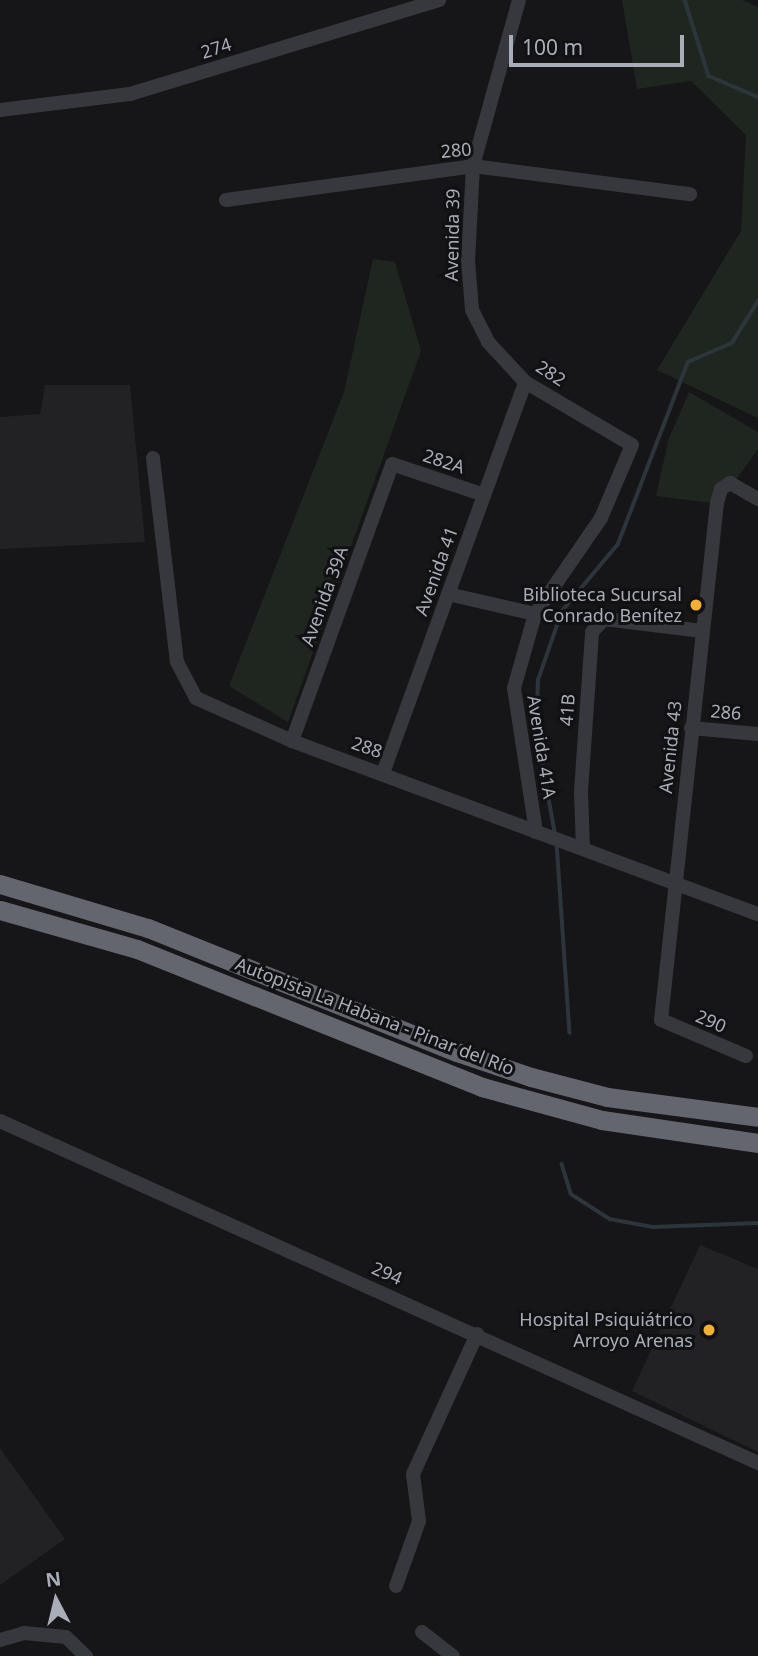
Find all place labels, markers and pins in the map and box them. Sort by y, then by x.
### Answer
place label: Biblioteca Sucursal Conrado Benítez [523,584,682,626]
marker: Biblioteca Sucursal Conrado Benítez [688,597,704,613]
place label: Hospital Psiquiátrico Arroyo Arenas [519,1309,693,1352]
marker: Hospital Psiquiátrico Arroyo Arenas [699,1320,719,1340]

